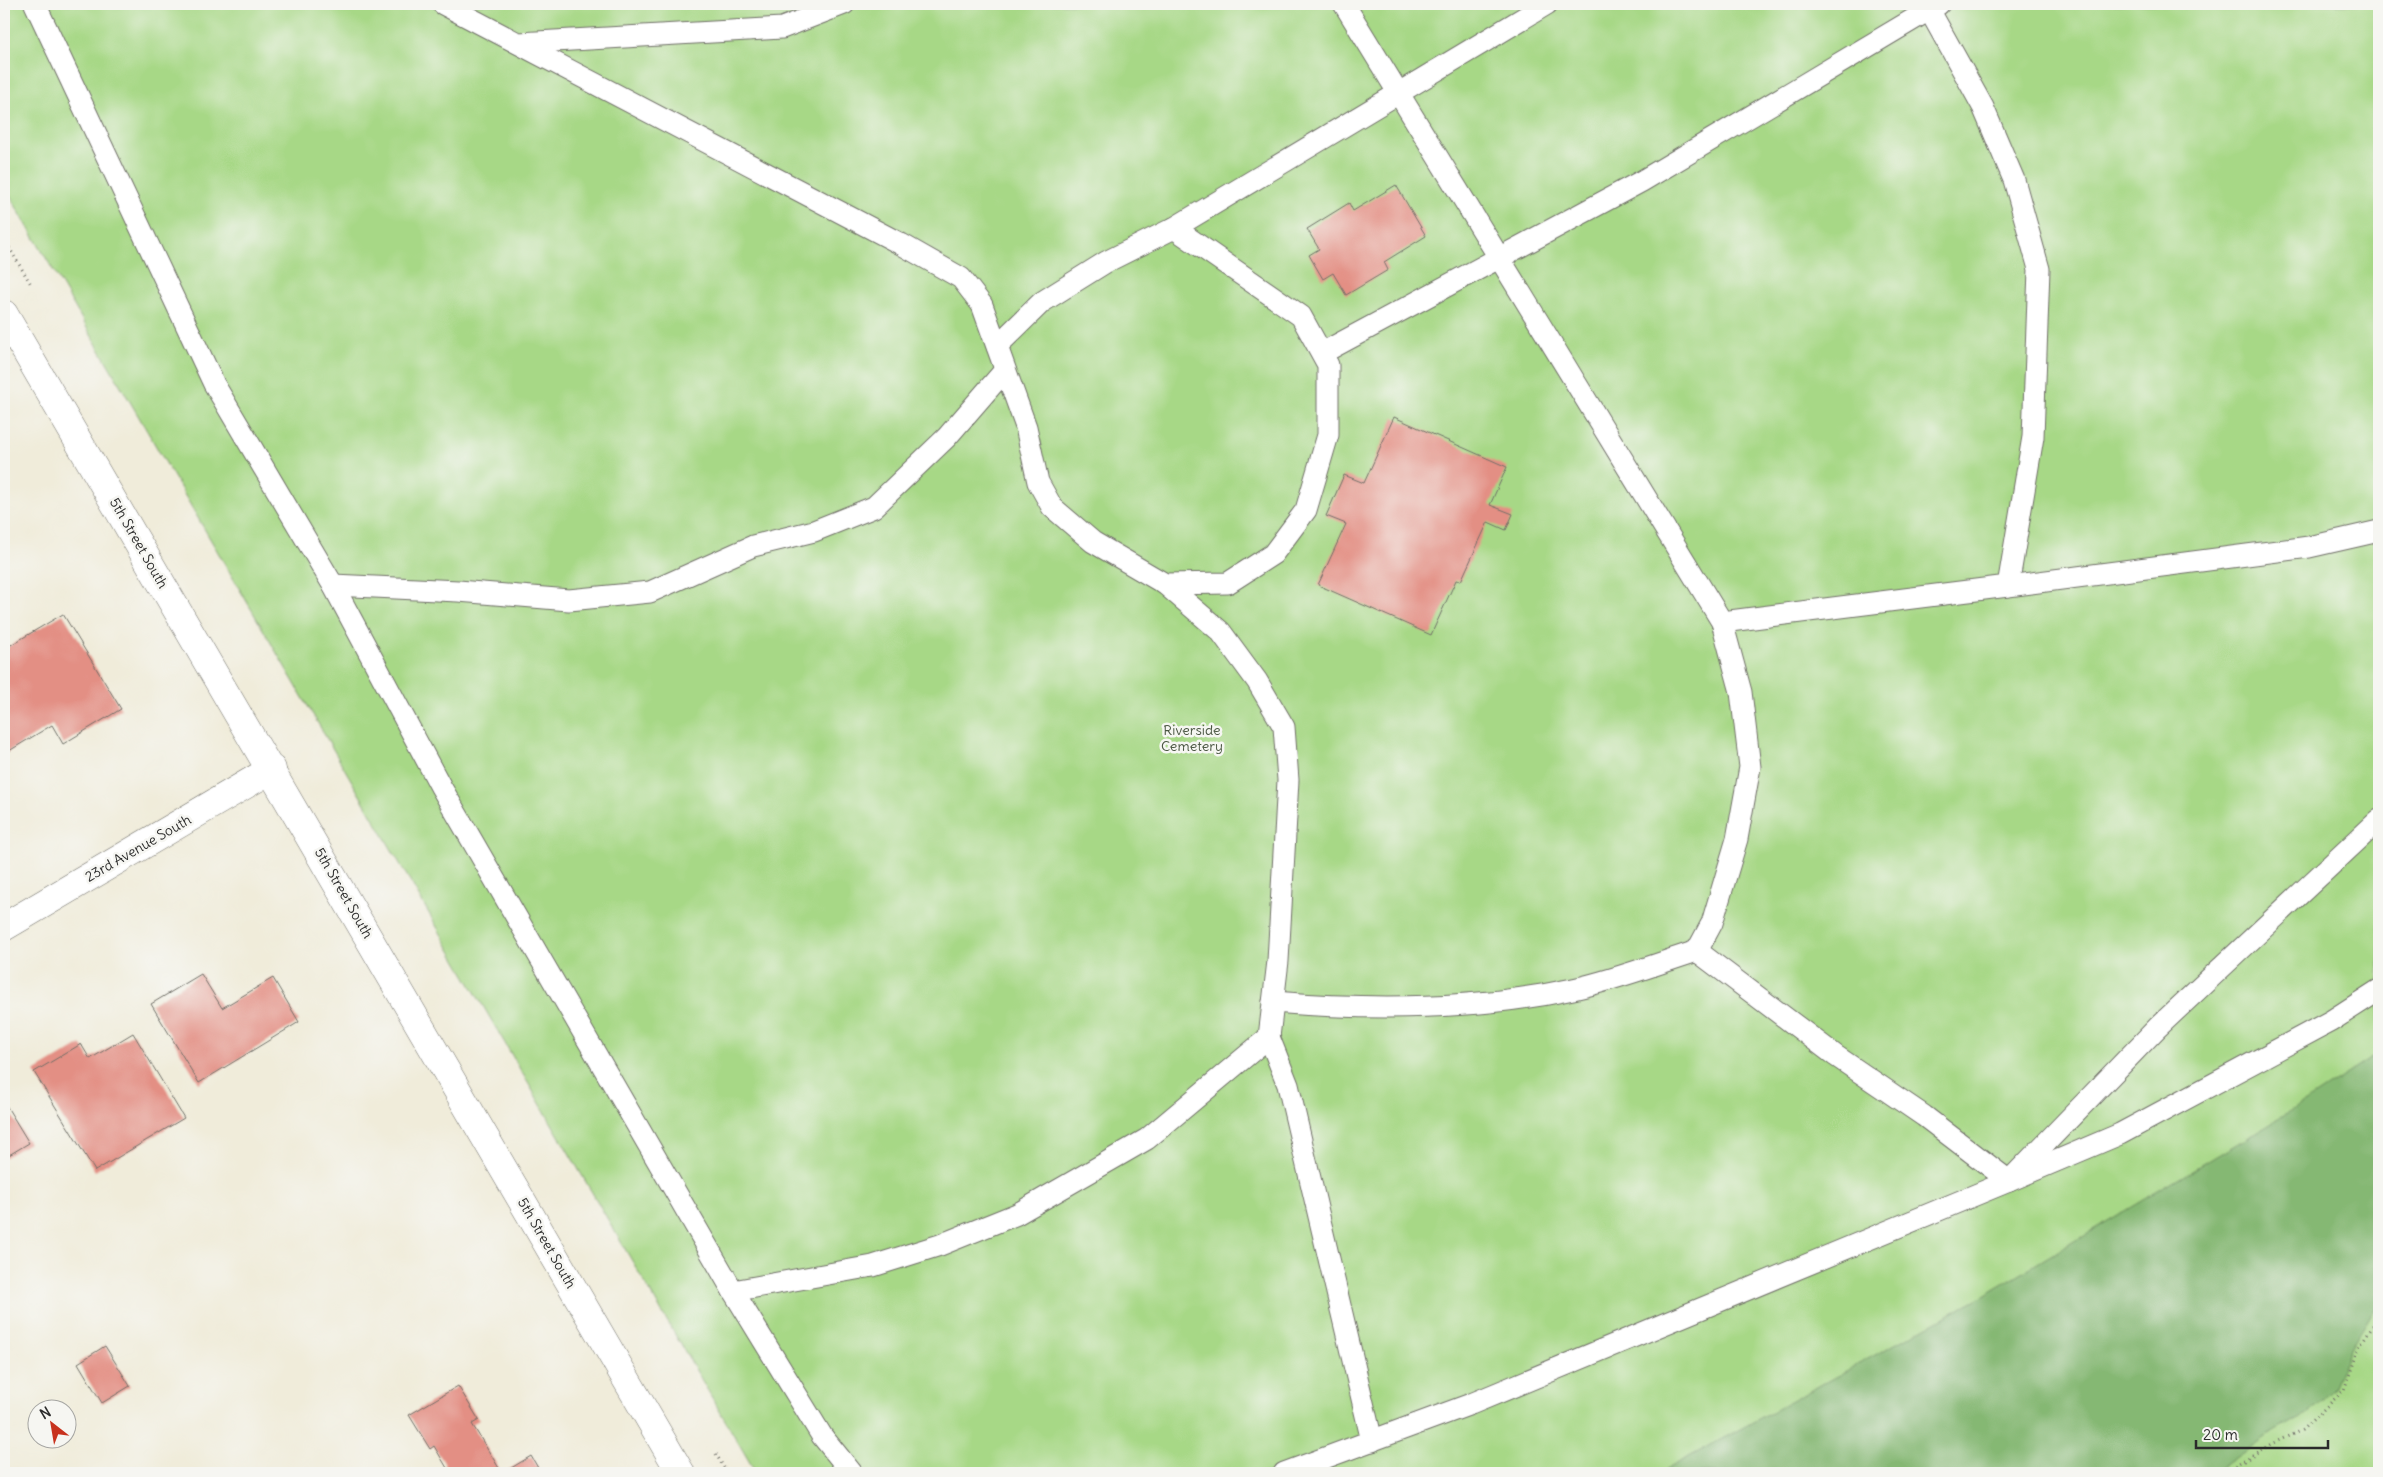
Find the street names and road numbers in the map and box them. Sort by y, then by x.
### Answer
street label: 5th Street South [106,495,172,591]
street label: 23rd Avenue South [82,810,194,886]
street label: 5th Street South [311,845,377,941]
street label: 5th Street South [514,1195,580,1291]

